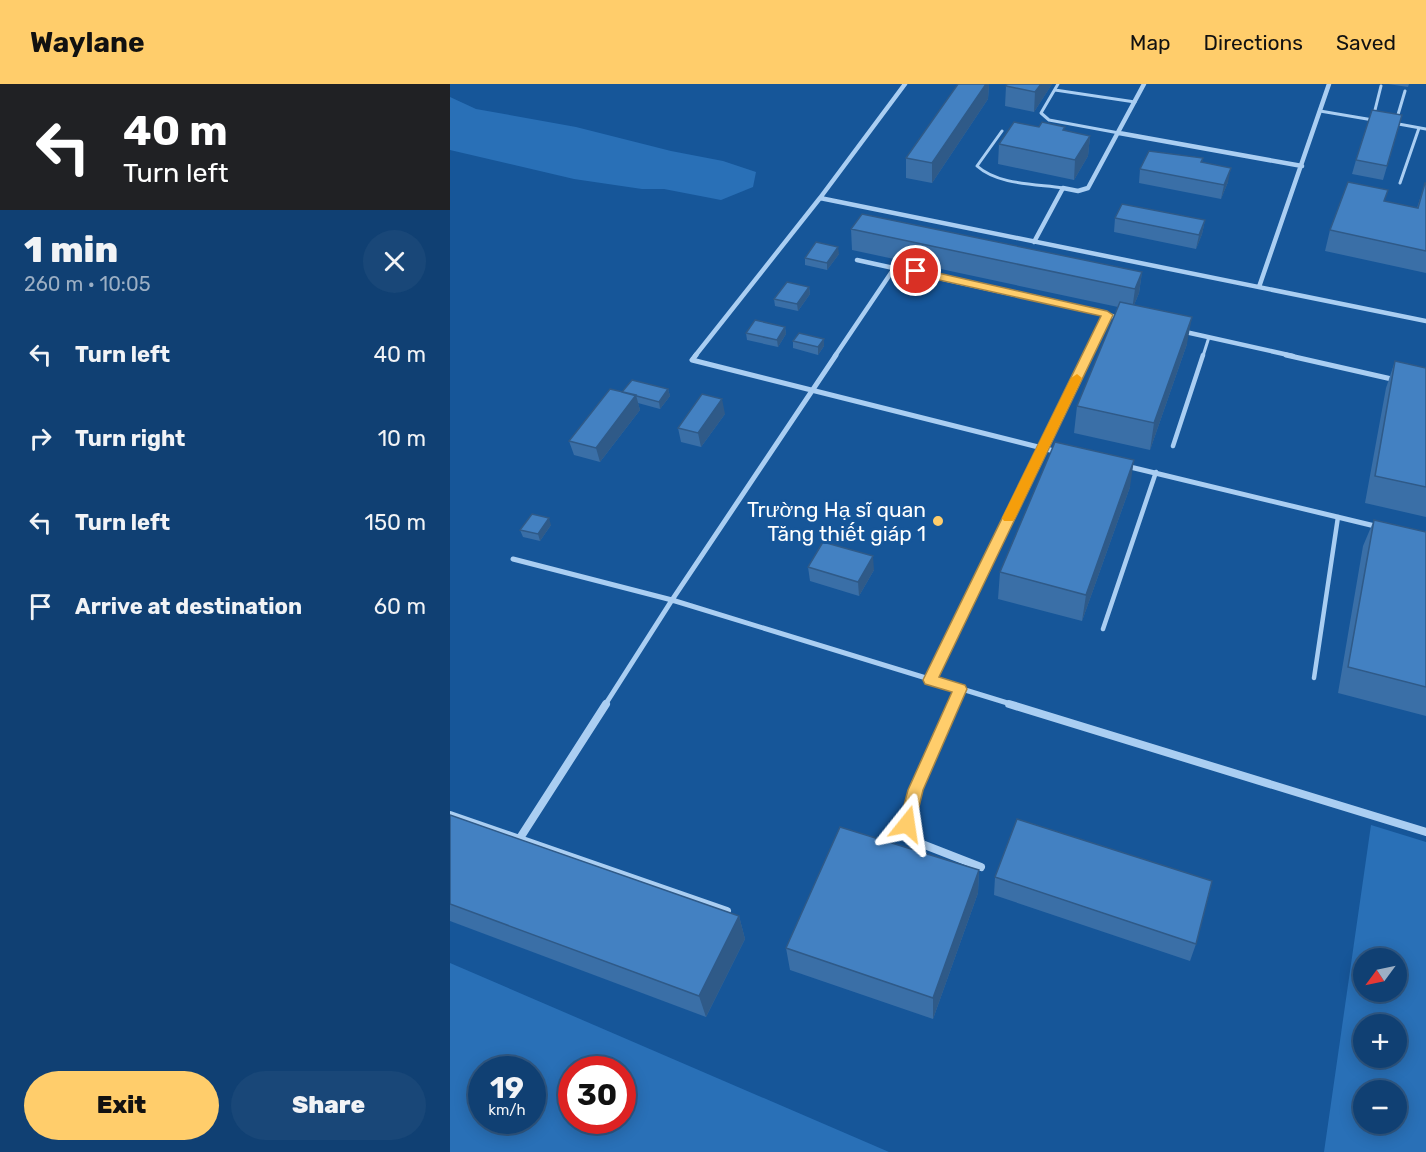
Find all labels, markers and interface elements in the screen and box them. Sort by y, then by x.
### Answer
text: Waylane [30,26,145,59]
text: Map [1130,30,1171,55]
text: Directions [1204,30,1303,55]
text: Saved [1336,30,1396,55]
text: 40 m [123,106,228,156]
icon: left [24,108,102,186]
text: Turn left [123,157,228,189]
text: 1 min [24,228,118,271]
button: close [363,230,426,293]
pin [890,245,941,296]
icon: arrive [899,254,932,287]
text: 260 m · 10:05 [24,272,151,296]
icon: left [24,338,57,371]
text: Turn left [75,341,170,368]
text: 40 m [373,341,426,368]
icon: right [24,422,57,455]
text: Turn right [75,425,185,452]
text: 10 m [378,425,426,452]
place label: Trường Hạ sĩ quan Tăng thiết giáp 1 [747,497,926,546]
icon: left [24,506,57,539]
text: Turn left [75,509,170,536]
text: 150 m [365,509,426,536]
marker: Trường Hạ sĩ quan Tăng thiết giáp 1 [931,514,945,528]
icon: arrive [24,590,57,623]
text: Arrive at destination [75,593,302,620]
text: 60 m [374,593,426,620]
position arrow [875,792,939,856]
north arrow [1353,948,1407,1002]
map controls [1353,948,1407,1134]
button: + [1353,1014,1407,1068]
speed limit sign: 30 [558,1056,636,1134]
text: 19 [490,1070,524,1106]
button: Exit [24,1071,219,1140]
button: Share [231,1071,426,1140]
button: − [1353,1080,1407,1134]
text: km/h [488,1101,526,1119]

